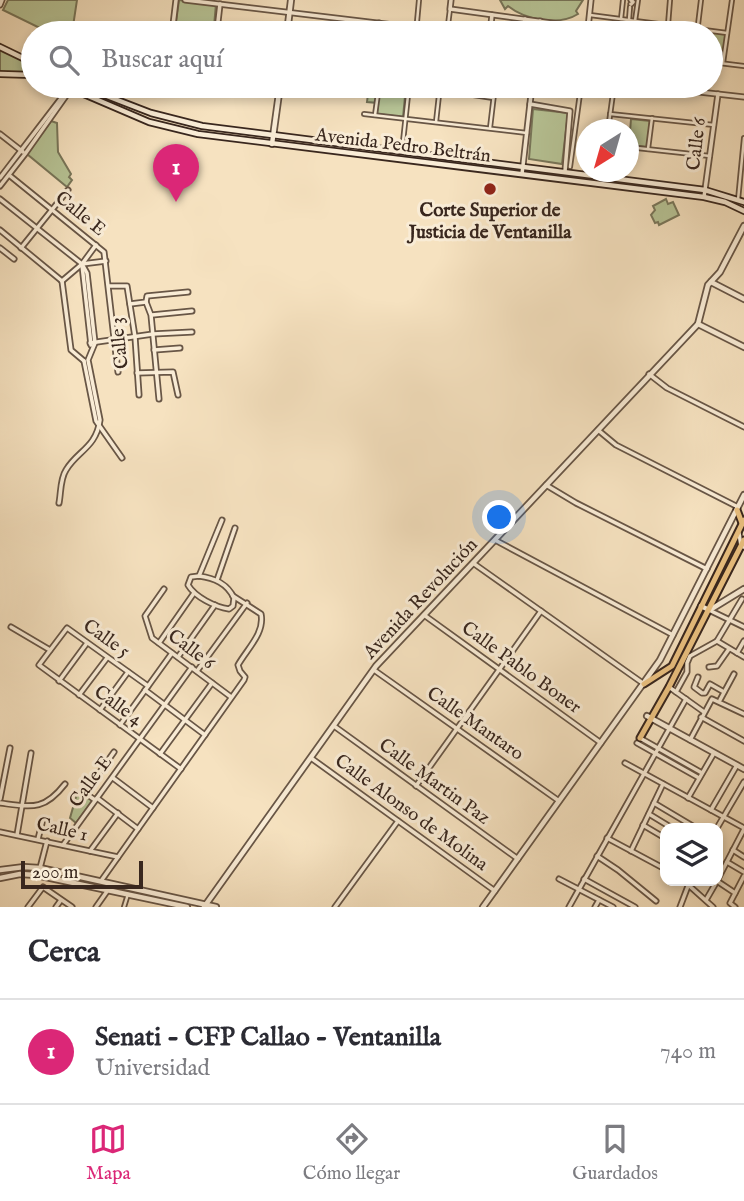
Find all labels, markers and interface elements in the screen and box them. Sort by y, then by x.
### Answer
search box [21,21,723,98]
icon: search [45,41,83,79]
text: Buscar aquí [101,43,223,76]
street label: Calle 6 [682,115,712,172]
north arrow [576,119,639,182]
street label: Avenida Pedro Beltrán [313,123,492,169]
pin: 1 [153,144,199,202]
marker: Corte Superior de Justicia de Ventanilla [482,181,498,197]
street label: Calle E [50,186,110,242]
place label: Corte Superior de Justicia de Ventanilla [406,199,572,245]
street label: Calle 3 [105,316,135,370]
your location [482,500,516,534]
street label: Avenida Revolución [358,533,483,665]
street label: Calle 5 [78,614,134,664]
street label: Calle Pablo Boner [456,617,586,720]
street label: Calle 6 [163,624,220,676]
street label: Calle 4 [89,680,148,732]
street label: Calle Mantaro [422,682,528,766]
street label: Calle Martin Paz [374,734,495,831]
street label: Calle Alonso de Molina [330,749,493,877]
street label: Calle E [64,751,118,813]
street label: Calle 1 [34,812,90,848]
map controls [660,823,723,886]
button: layers [660,823,723,886]
scale bar [21,858,144,890]
text: 200 m [32,861,78,885]
text: Cerca [28,934,100,972]
text: Senati - CFP Callao - Ventanilla [95,1021,441,1054]
text: 1 [47,1037,55,1066]
text: 740 m [660,1037,716,1066]
text: Universidad [95,1054,210,1083]
tab: Mapa [86,1120,131,1186]
tab: Cómo llegar [303,1120,400,1186]
tab: Guardados [572,1120,658,1186]

